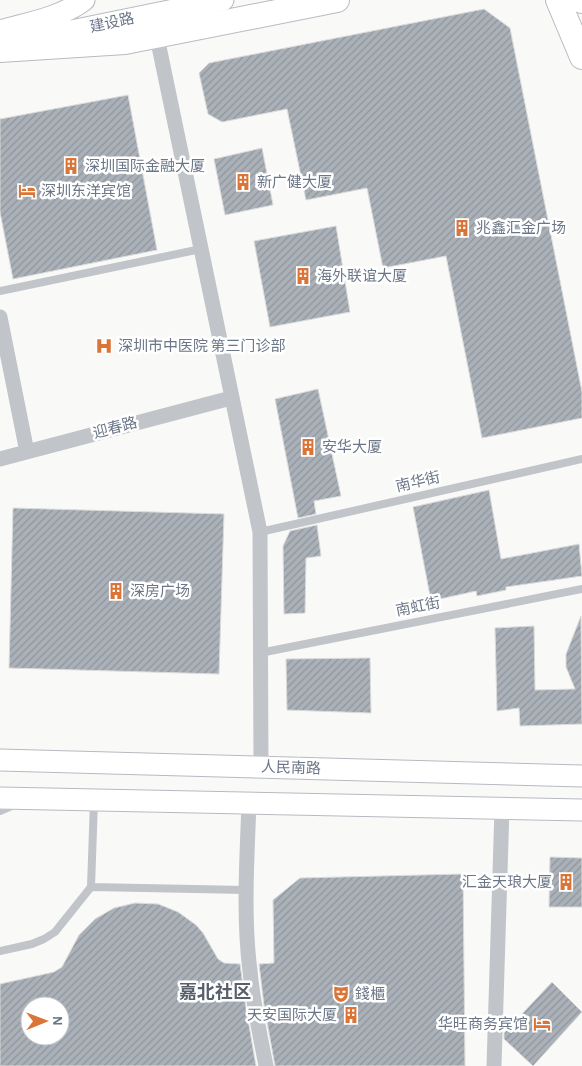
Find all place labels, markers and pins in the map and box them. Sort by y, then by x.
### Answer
building icon: 深圳国际金融大厦 [61,156,81,176]
place label: 深圳国际金融大厦 [85,158,205,174]
building icon: 新广健大厦 [233,172,253,192]
place label: 新广健大厦 [257,174,332,190]
hotel icon: 深圳东洋宾馆 [17,181,37,201]
place label: 深圳东洋宾馆 [41,183,131,199]
building icon: 兆鑫汇金广场 [452,218,472,238]
place label: 兆鑫汇金广场 [476,220,566,236]
building icon: 海外联谊大厦 [293,266,313,286]
place label: 海外联谊大厦 [317,268,407,284]
hospital icon: 深圳市中医院 第三门诊部 [94,336,114,356]
place label: 深圳市中医院 第三门诊部 [118,338,285,354]
building icon: 安华大厦 [298,437,318,457]
place label: 安华大厦 [322,438,382,455]
building icon: 深房广场 [106,581,126,601]
place label: 深房广场 [130,583,190,599]
building icon: 汇金天琅大厦 [556,872,576,892]
place label: 汇金天琅大厦 [462,874,552,890]
theatre icon: 錢櫃 [331,984,351,1004]
place label: 錢櫃 [355,985,385,1002]
building icon: 天安国际大厦 [341,1005,361,1025]
place label: 天安国际大厦 [247,1007,337,1023]
hotel icon: 华旺商务宾馆 [532,1014,552,1034]
place label: 华旺商务宾馆 [438,1015,528,1032]

